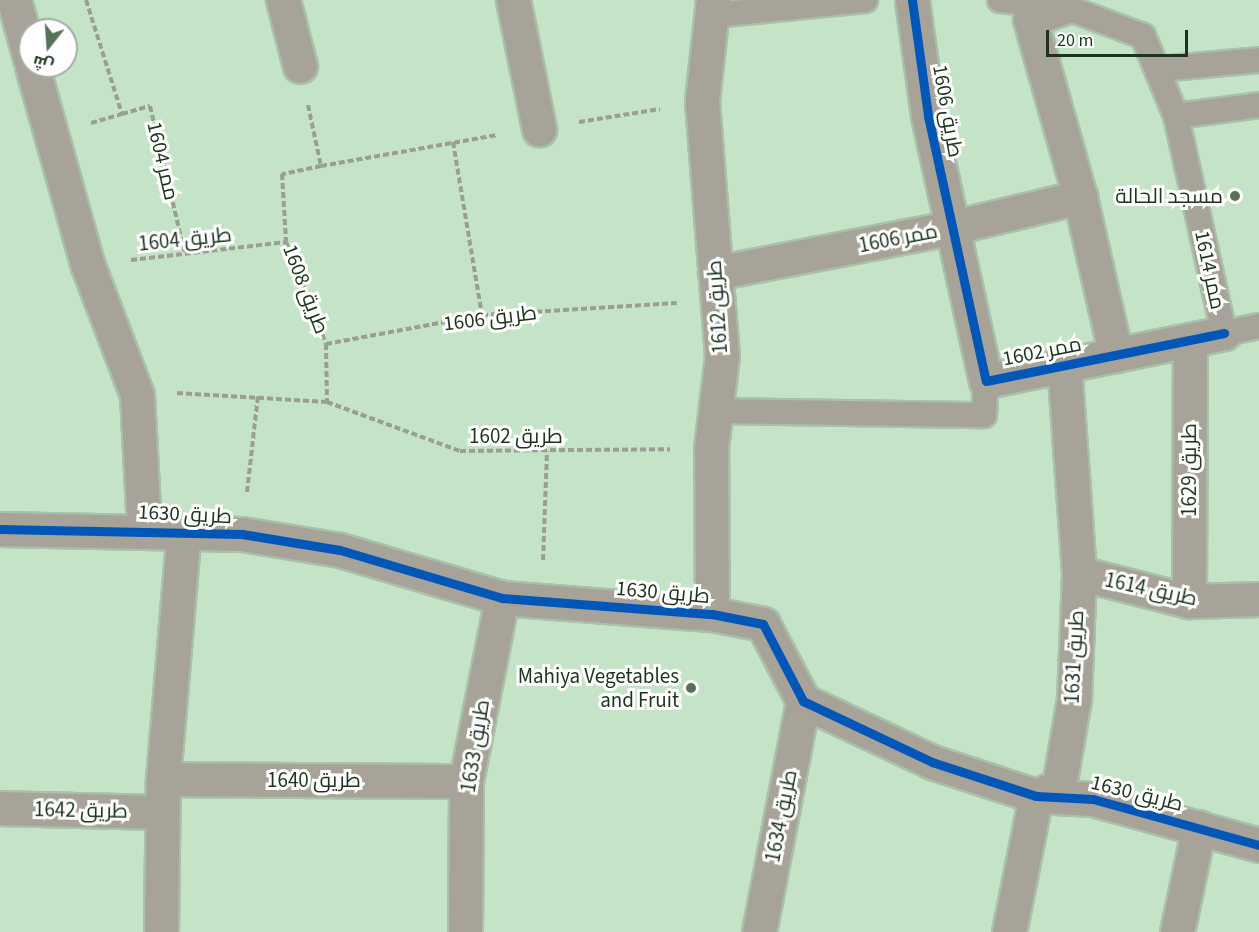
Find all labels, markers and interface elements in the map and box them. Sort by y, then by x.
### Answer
north arrow [18,18,78,78]
scale bar [1049,18,1192,56]
text: 20 m [1057,28,1093,53]
text: ش [30,50,56,77]
street label: طريق 1606 [927,63,969,159]
street label: ممر 1604 [142,119,184,203]
place label: مسجد الحالة [1115,183,1223,209]
marker: مسجد الحالة [1228,189,1242,203]
street label: ممر 1606 [856,218,940,258]
street label: طريق 1604 [137,222,233,256]
street label: ممر 1614 [1189,228,1231,312]
street label: طريق 1608 [277,241,335,337]
street label: طريق 1612 [701,259,733,355]
street label: طريق 1606 [442,300,538,336]
street label: ممر 1602 [1000,331,1084,371]
street label: طريق 1602 [469,423,563,449]
street label: طريق 1629 [1176,423,1202,517]
street label: طريق 1630 [137,499,233,529]
street label: طريق 1614 [1102,567,1200,611]
street label: طريق 1630 [615,575,711,609]
street label: طريق 1631 [1059,609,1089,705]
place label: Mahiya Vegetables and Fruit [518,663,679,713]
marker: Mahiya Vegetables and Fruit [684,681,698,695]
street label: طريق 1633 [455,698,495,794]
street label: طريق 1640 [267,767,361,793]
street label: طريق 1634 [760,767,802,865]
street label: طريق 1630 [1088,769,1186,817]
street label: طريق 1642 [34,797,128,823]

